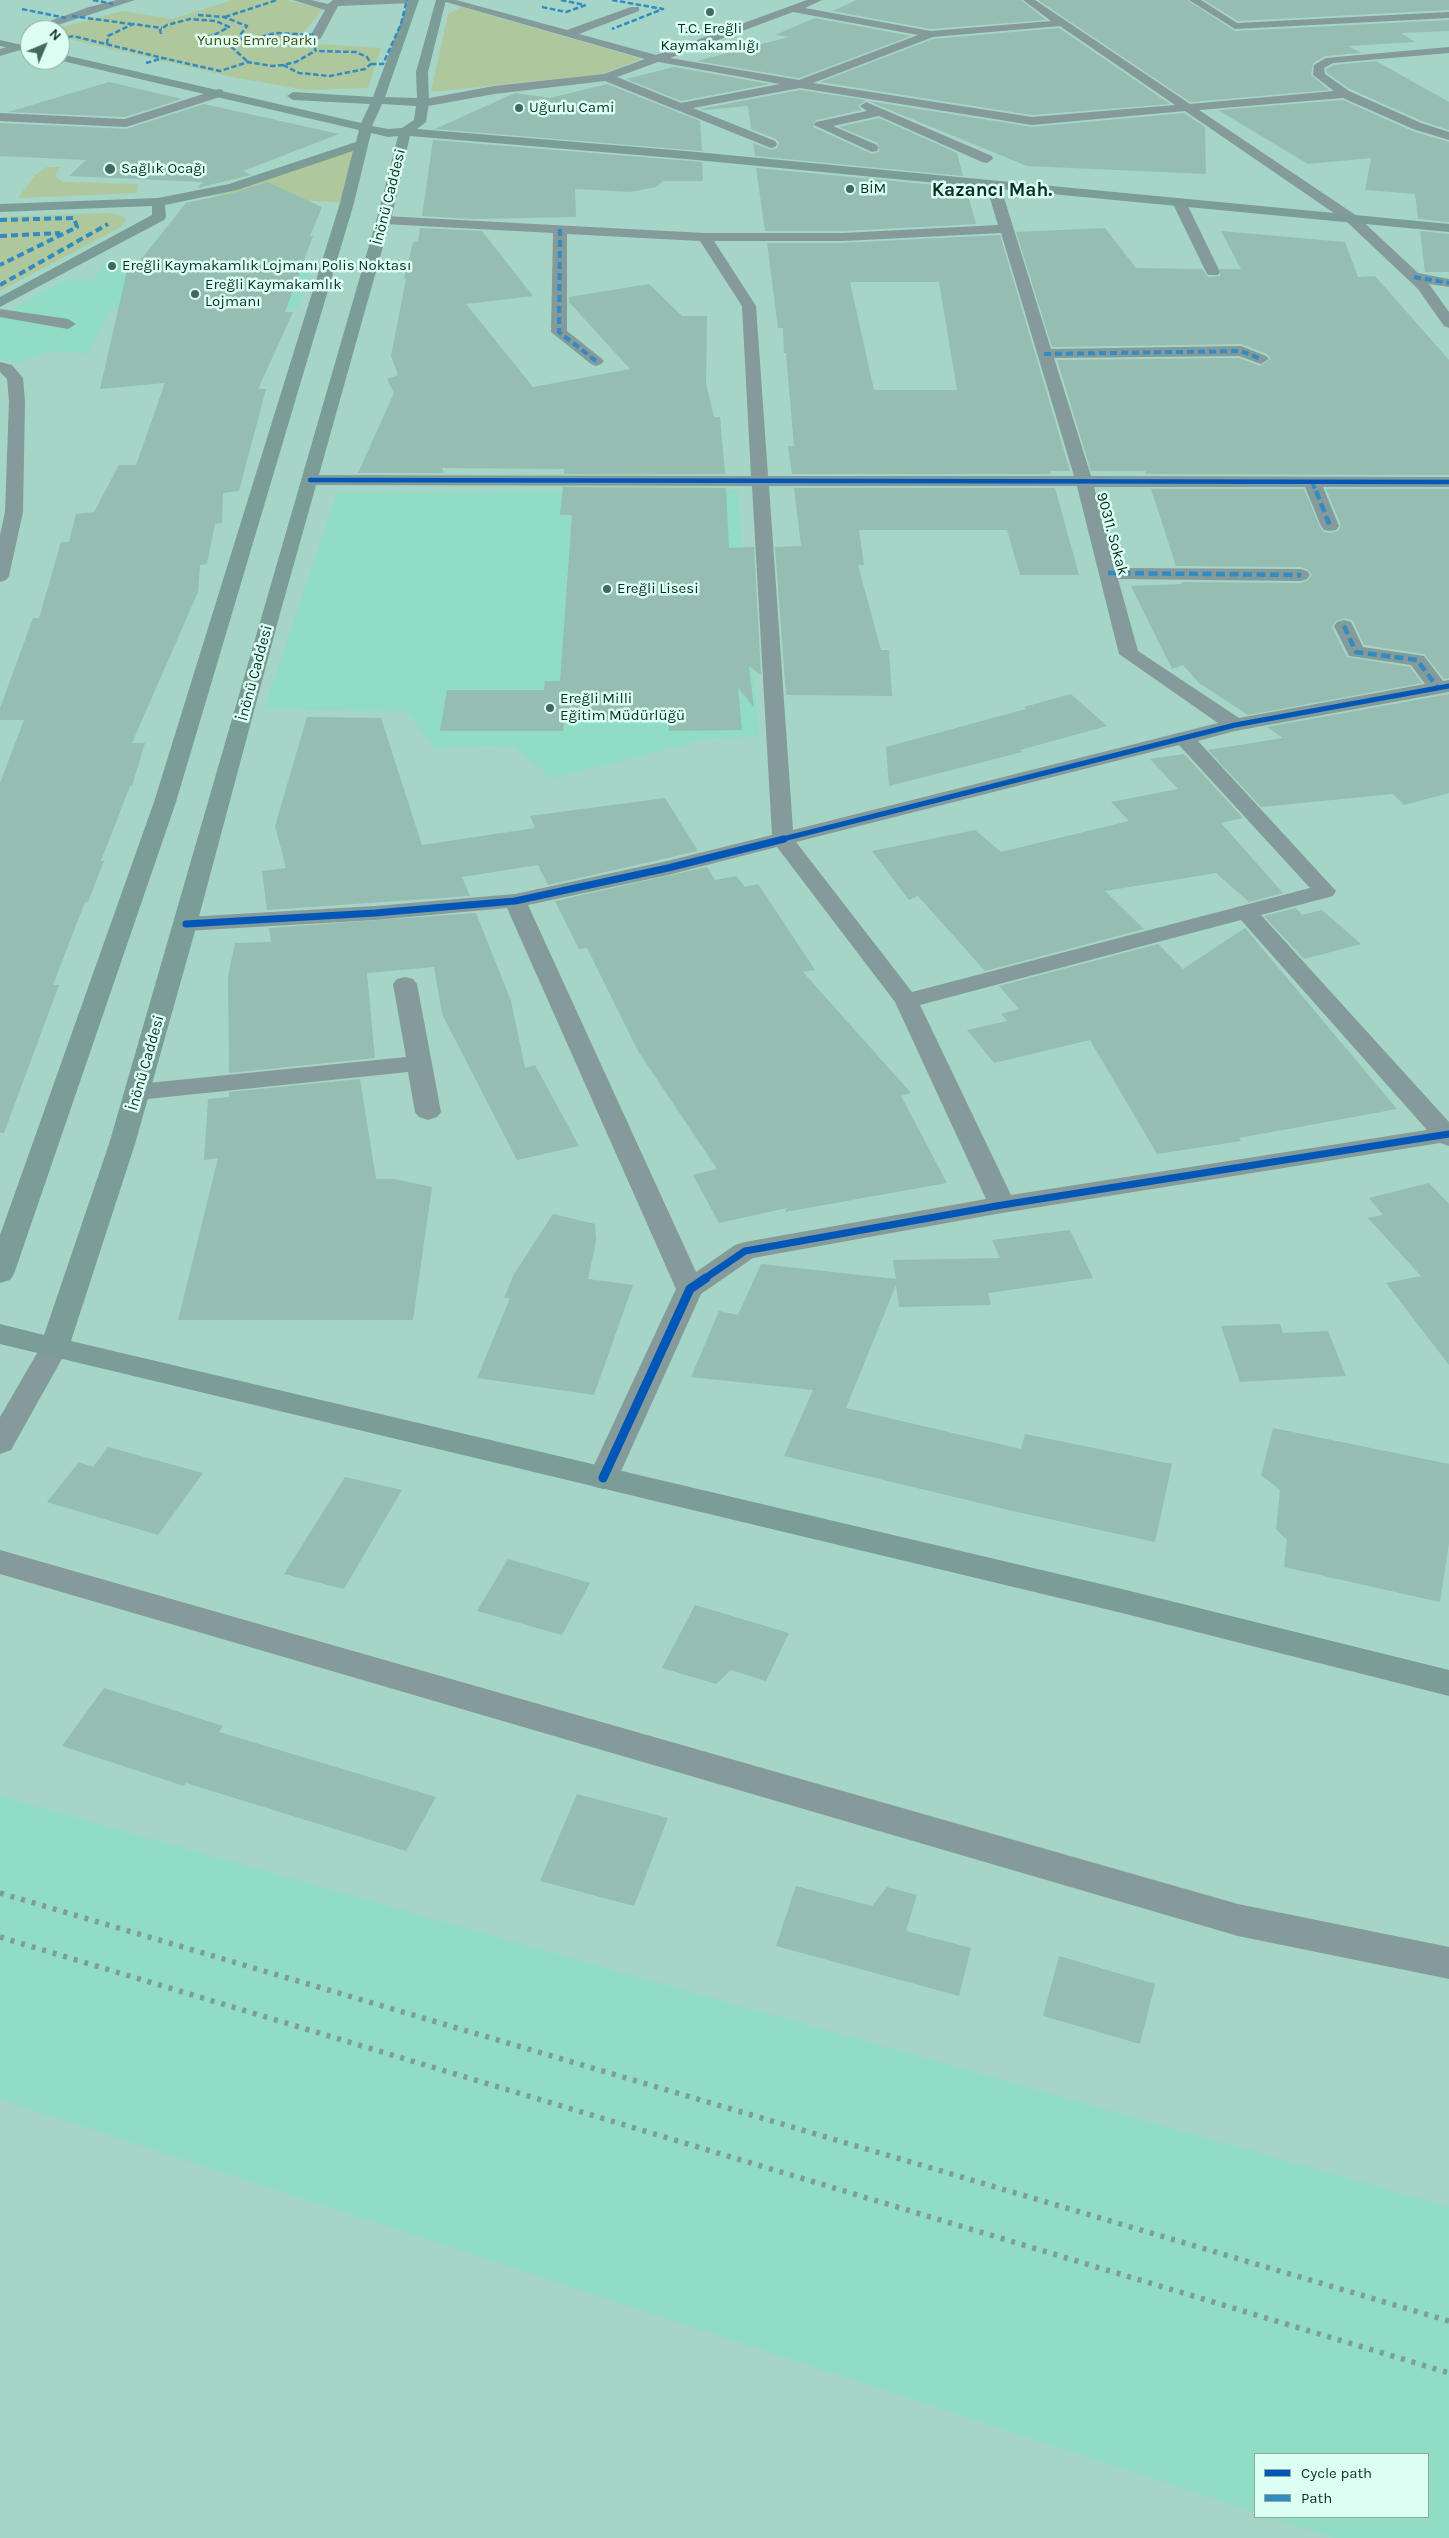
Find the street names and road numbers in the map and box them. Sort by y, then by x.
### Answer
street label: İnönü Caddesi [368,147,410,247]
street label: 90311. Sokak [1092,491,1132,577]
street label: İnönü Caddesi [234,623,276,723]
street label: İnönü Caddesi [124,1013,168,1113]

